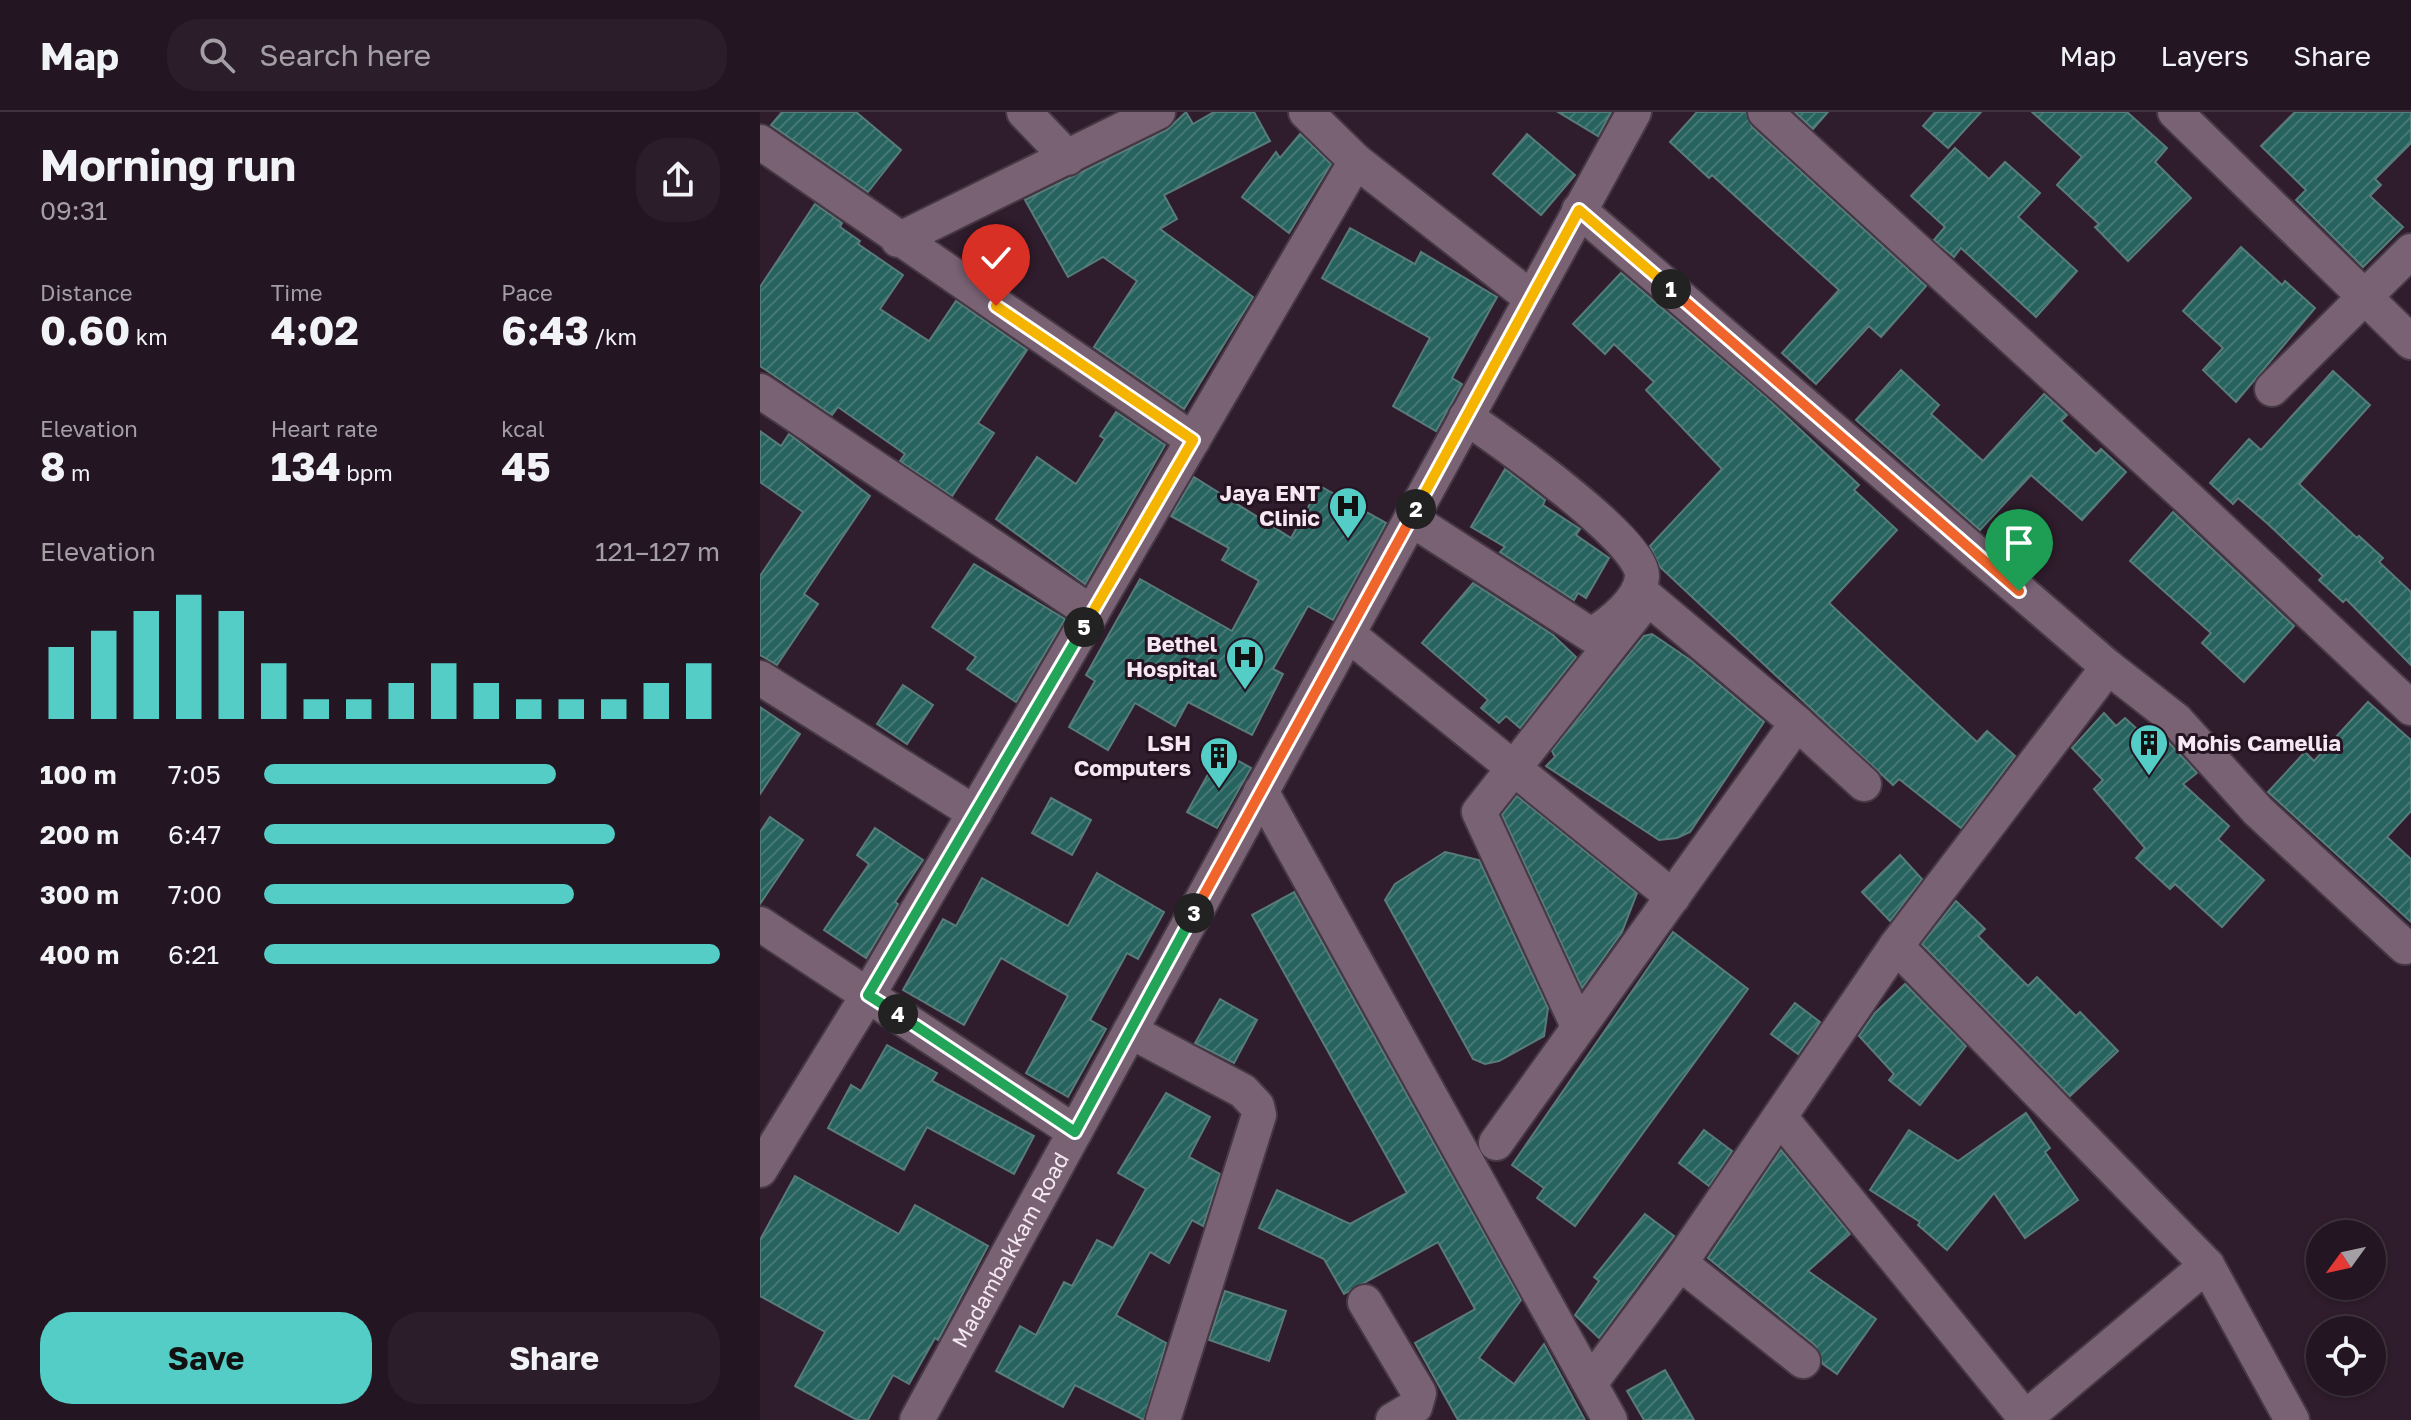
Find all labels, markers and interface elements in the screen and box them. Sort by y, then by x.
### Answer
search box [167,19,727,91]
text: Map [40,33,119,78]
icon: search [195,33,239,77]
text: Search here [259,37,431,73]
text: Map [2059,39,2117,72]
text: Layers [2161,39,2249,72]
text: Share [2293,39,2371,72]
text: Morning run [40,138,296,191]
button: share [636,138,720,222]
text: 09:31 [40,195,107,226]
pin [962,224,1030,306]
icon: check [974,236,1018,280]
pin: 1 [1651,269,1691,309]
text: 1 [1665,275,1677,302]
text: Distance [40,279,132,306]
text: Time [271,279,322,306]
text: Pace [501,279,553,306]
text: 0.60 [40,306,130,354]
text: 4:02 [271,306,359,354]
text: 6:43 [501,306,589,354]
text: km [130,323,168,350]
text: /km [589,323,637,350]
text: Elevation [40,415,138,442]
text: Heart rate [271,415,378,442]
text: kcal [501,415,545,442]
text: 8 [40,442,66,490]
text: 134 [271,442,341,490]
text: 45 [501,442,551,490]
text: m [66,459,91,486]
text: bpm [341,459,393,486]
place label: Jaya ENT Clinic [1220,479,1320,531]
hospital icon: Jaya ENT Clinic [1327,485,1369,540]
pin: 2 [1396,489,1436,529]
text: 2 [1409,495,1423,522]
pin [1985,509,2053,591]
icon: arrive [1997,521,2041,565]
text: Elevation [40,536,156,567]
text: 121–127 m [595,536,720,567]
pin: 5 [1064,607,1104,647]
text: 5 [1077,613,1091,640]
place label: Bethel Hospital [1126,630,1217,682]
hospital icon: Bethel Hospital [1224,636,1266,691]
building icon: Mohis Camellia [2128,722,2170,777]
place label: LSH Computers [1074,729,1191,781]
place label: Mohis Camellia [2177,729,2341,756]
building icon: LSH Computers [1198,735,1240,790]
text: 100 m [40,759,116,790]
text: 7:05 [168,759,221,790]
text: 200 m [40,819,119,850]
text: 6:47 [168,819,221,850]
text: 300 m [40,879,119,910]
text: 7:00 [168,879,222,910]
pin: 3 [1174,893,1214,933]
text: 3 [1187,899,1201,926]
text: 400 m [40,939,119,970]
text: 6:21 [168,939,219,970]
pin: 4 [878,994,918,1034]
text: 4 [891,1000,905,1027]
street label: Madambakkam Road [945,1147,1074,1352]
north arrow [2306,1220,2386,1300]
map controls [2306,1220,2386,1396]
button: Save [40,1312,372,1404]
button: Share [388,1312,720,1404]
button: locate [2306,1316,2386,1396]

